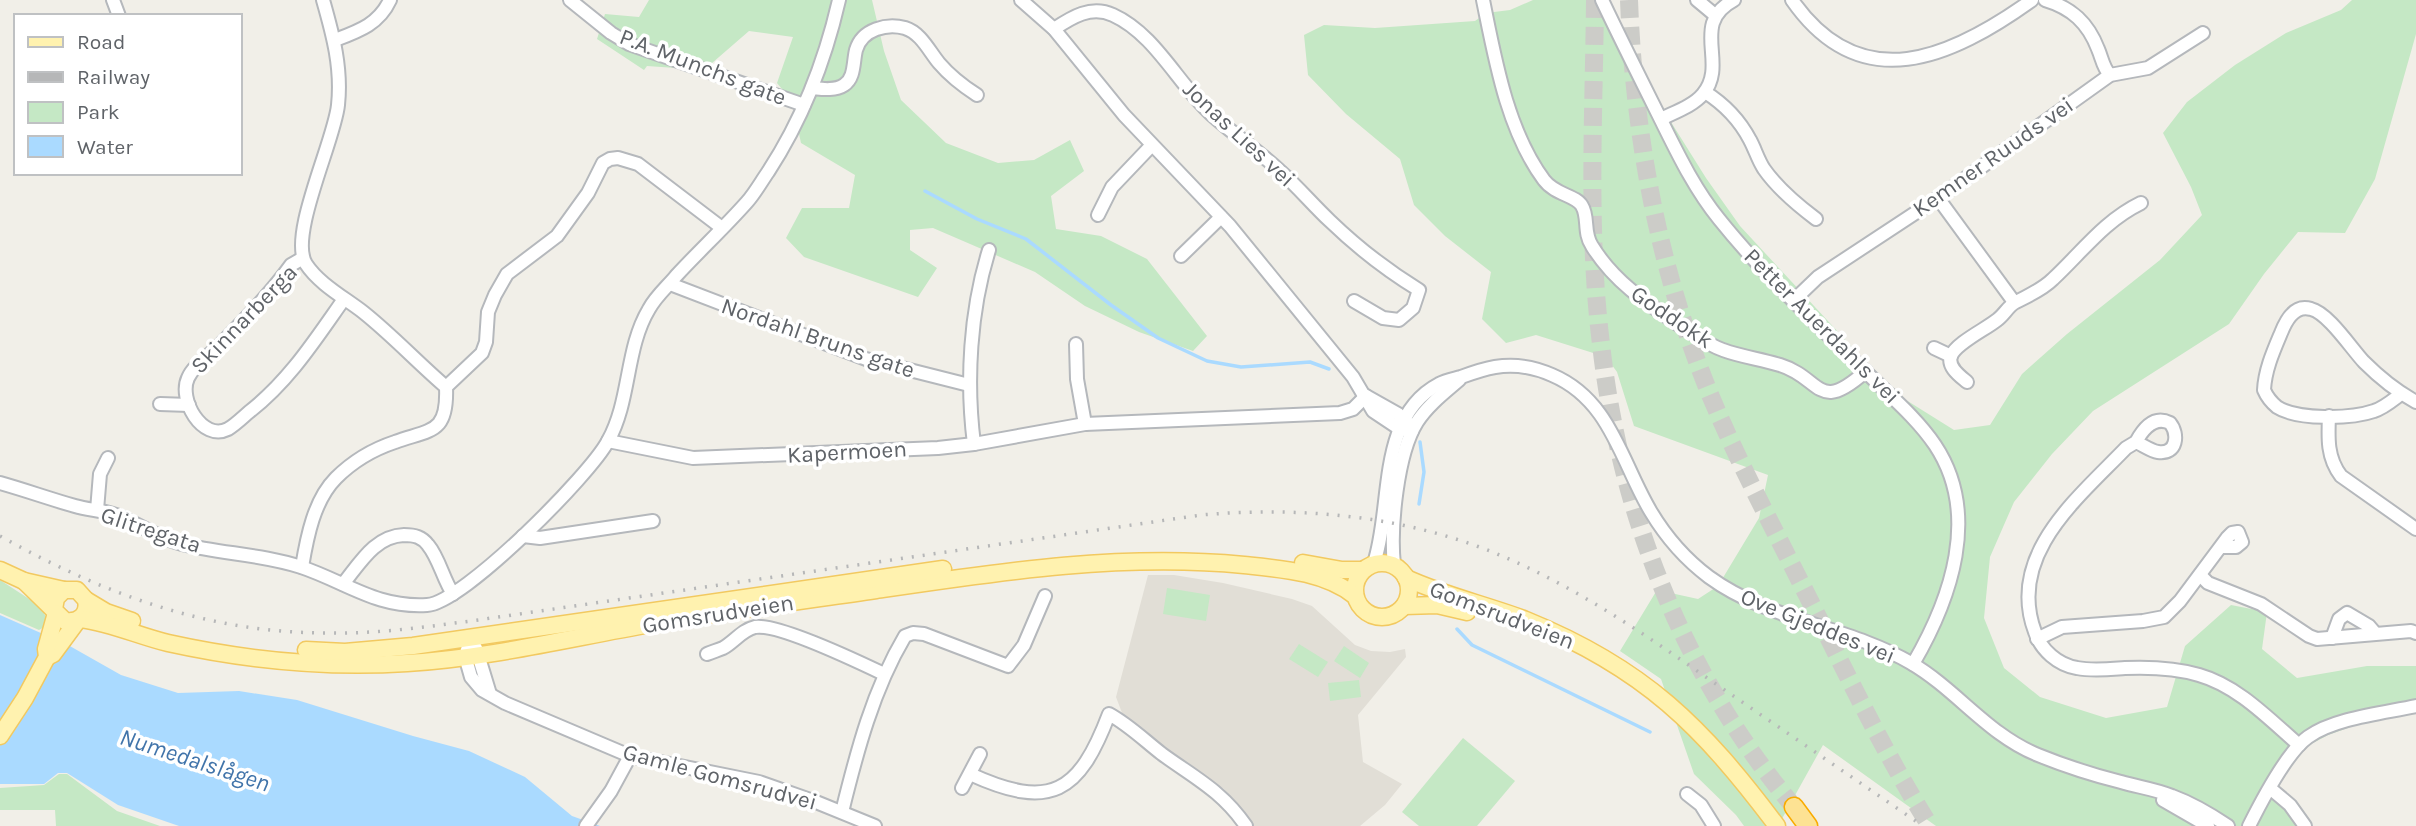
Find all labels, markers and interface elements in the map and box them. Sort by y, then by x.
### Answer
legend [14,14,242,175]
street label: P.A. Munchs gate [616,23,790,111]
text: Road [77,30,125,54]
text: Railway [77,65,150,89]
street label: Jonas Lies vei [1177,75,1301,193]
street label: Kemner Ruuds vei [1907,91,2079,223]
text: Park [77,100,120,124]
text: Water [77,135,133,159]
street label: Petter Auerdahls vei [1739,243,1905,409]
street label: Skinnarberga [185,259,303,379]
street label: Goddokk [1626,280,1718,354]
street label: Nordahl Bruns gate [718,292,918,384]
street label: Kapermoen [786,435,908,469]
street label: Glitregata [97,501,205,559]
street label: Gomsrudveien [1426,575,1578,655]
street label: Ove Gjeddes vei [1737,583,1899,669]
street label: Gomsrudveien [640,589,796,639]
water label: Numedalslågen [116,723,274,797]
street label: Gamle Gomsrudvei [620,738,820,816]

